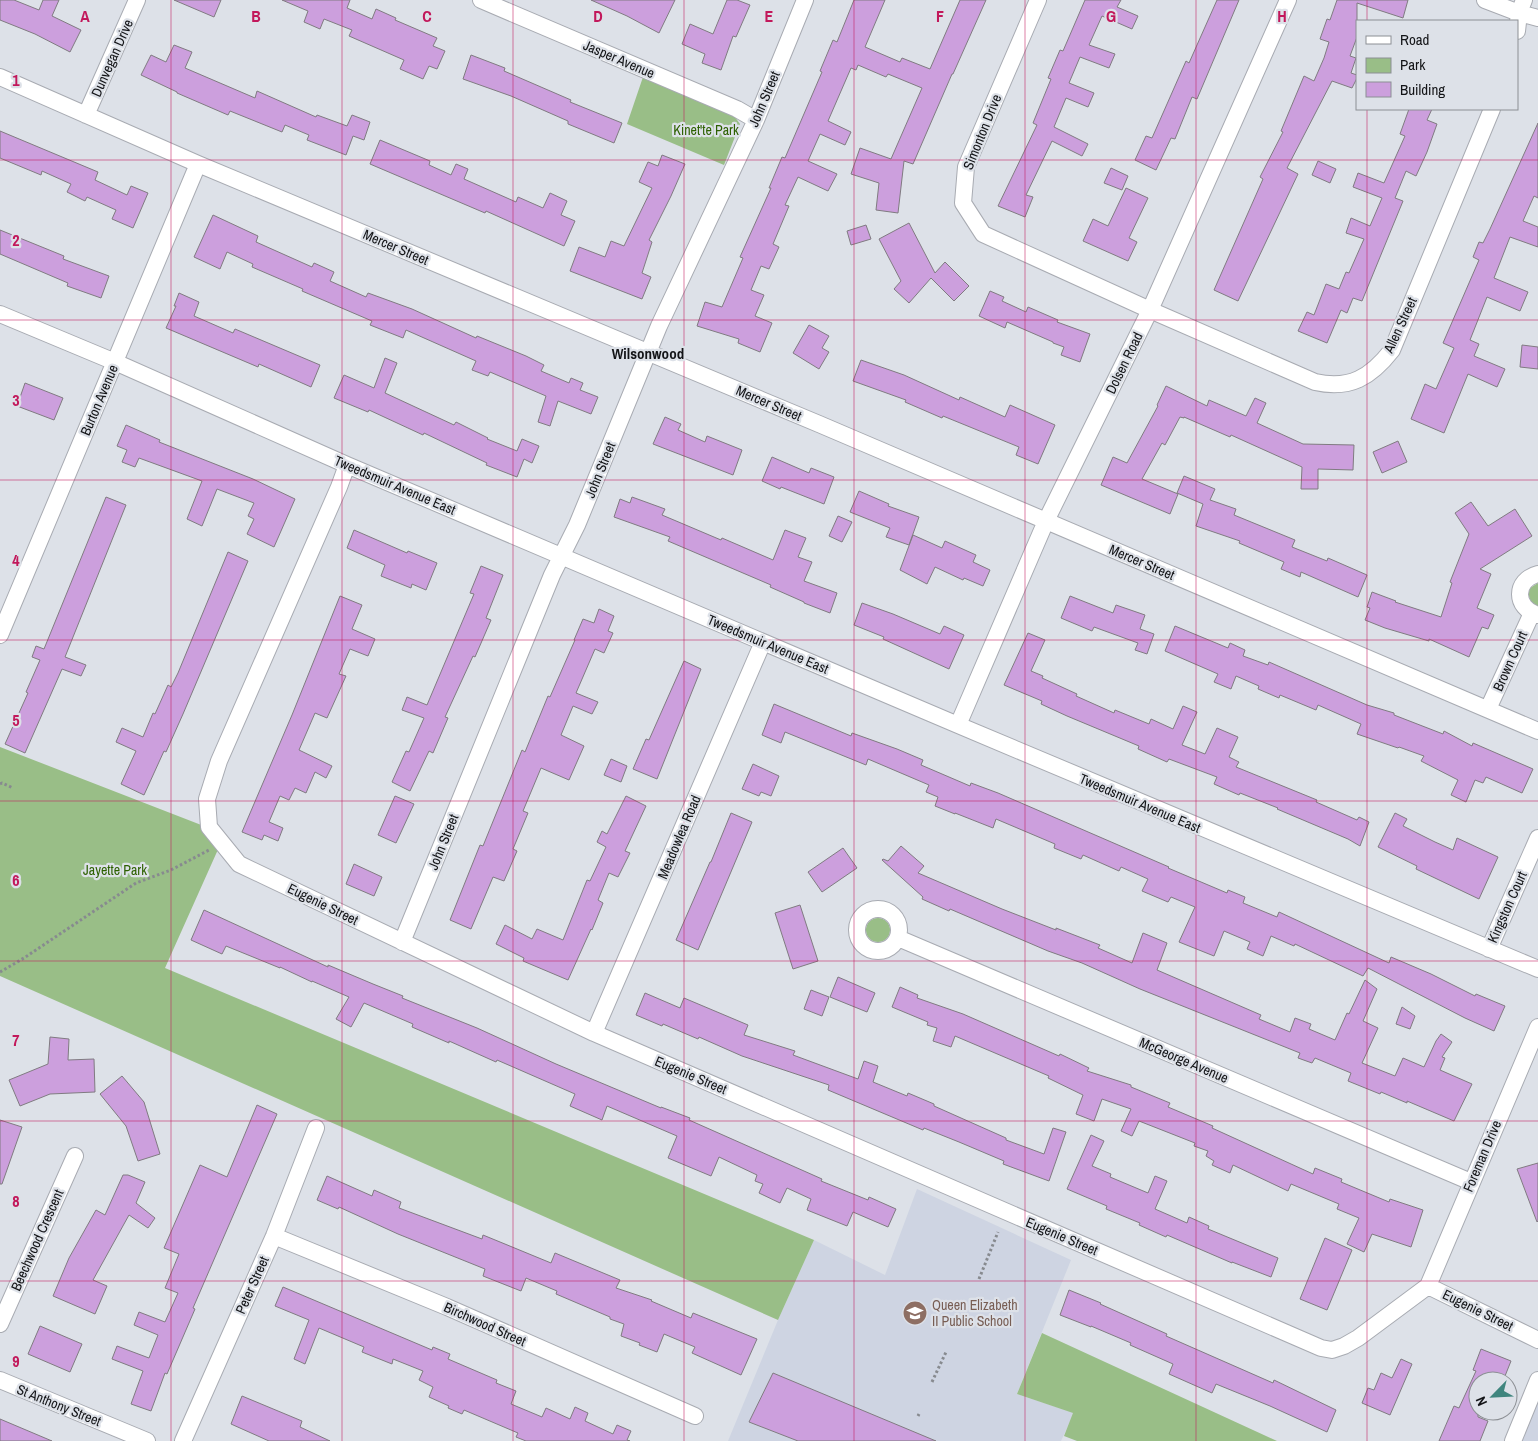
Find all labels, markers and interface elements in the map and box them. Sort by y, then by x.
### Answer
text: A [80,5,90,27]
text: B [251,5,261,27]
text: C [422,5,432,27]
text: D [593,5,603,27]
text: E [765,5,774,27]
text: F [936,5,944,27]
text: G [1106,5,1116,27]
text: H [1277,5,1287,27]
street label: Dunvegan Drive [87,16,137,100]
legend [1356,20,1518,110]
text: Road [1400,29,1429,50]
street label: Jasper Avenue [581,36,657,82]
text: Park [1400,54,1426,75]
street label: John Street [744,68,784,130]
text: 1 [12,69,20,91]
text: Building [1400,79,1445,100]
street label: Simonton Drive [959,92,1005,172]
park label: Kinet'te Park [673,121,739,139]
street label: Mercer Street [360,225,432,269]
text: 2 [12,229,20,251]
street label: Allen Street [1379,294,1421,357]
street label: Dolsen Road [1101,329,1147,397]
district label: Wilsonwood [612,343,684,364]
street label: Burton Avenue [76,362,122,438]
street label: Mercer Street [733,381,805,425]
text: 3 [12,389,20,411]
street label: John Street [581,439,619,501]
street label: Tweedsmuir Avenue East [332,451,458,519]
street label: Mercer Street [1106,540,1178,584]
text: 4 [12,549,20,571]
street label: Tweedsmuir Avenue East [705,610,831,678]
street label: Brown Court [1489,628,1531,694]
text: 5 [12,709,20,731]
street label: Tweedsmuir Avenue East [1077,769,1203,837]
street label: Meadowlea Road [653,792,705,882]
street label: John Street [424,811,462,873]
park label: Jayette Park [83,861,147,879]
street label: Kingston Court [1483,868,1531,946]
text: 6 [12,869,20,891]
street label: Eugenie Street [285,879,361,929]
text: 7 [12,1029,20,1051]
street label: McGeorge Avenue [1137,1033,1231,1087]
street label: Eugenie Street [652,1052,730,1098]
street label: Foreman Drive [1459,1118,1505,1194]
street label: Beechwood Crescent [7,1186,67,1294]
text: 8 [12,1190,20,1212]
street label: Eugenie Street [1023,1213,1101,1259]
street label: Peter Street [231,1253,273,1317]
street label: Eugenie Street [1440,1285,1516,1335]
place label: Queen Elizabeth II Public School [932,1296,1018,1330]
street label: Birchwood Street [441,1298,529,1350]
school or university icon: Queen Elizabeth II Public School [902,1300,928,1326]
text: 9 [12,1350,20,1372]
north arrow [1468,1371,1518,1421]
street label: St Anthony Street [14,1380,104,1430]
text: N [1471,1394,1491,1409]

